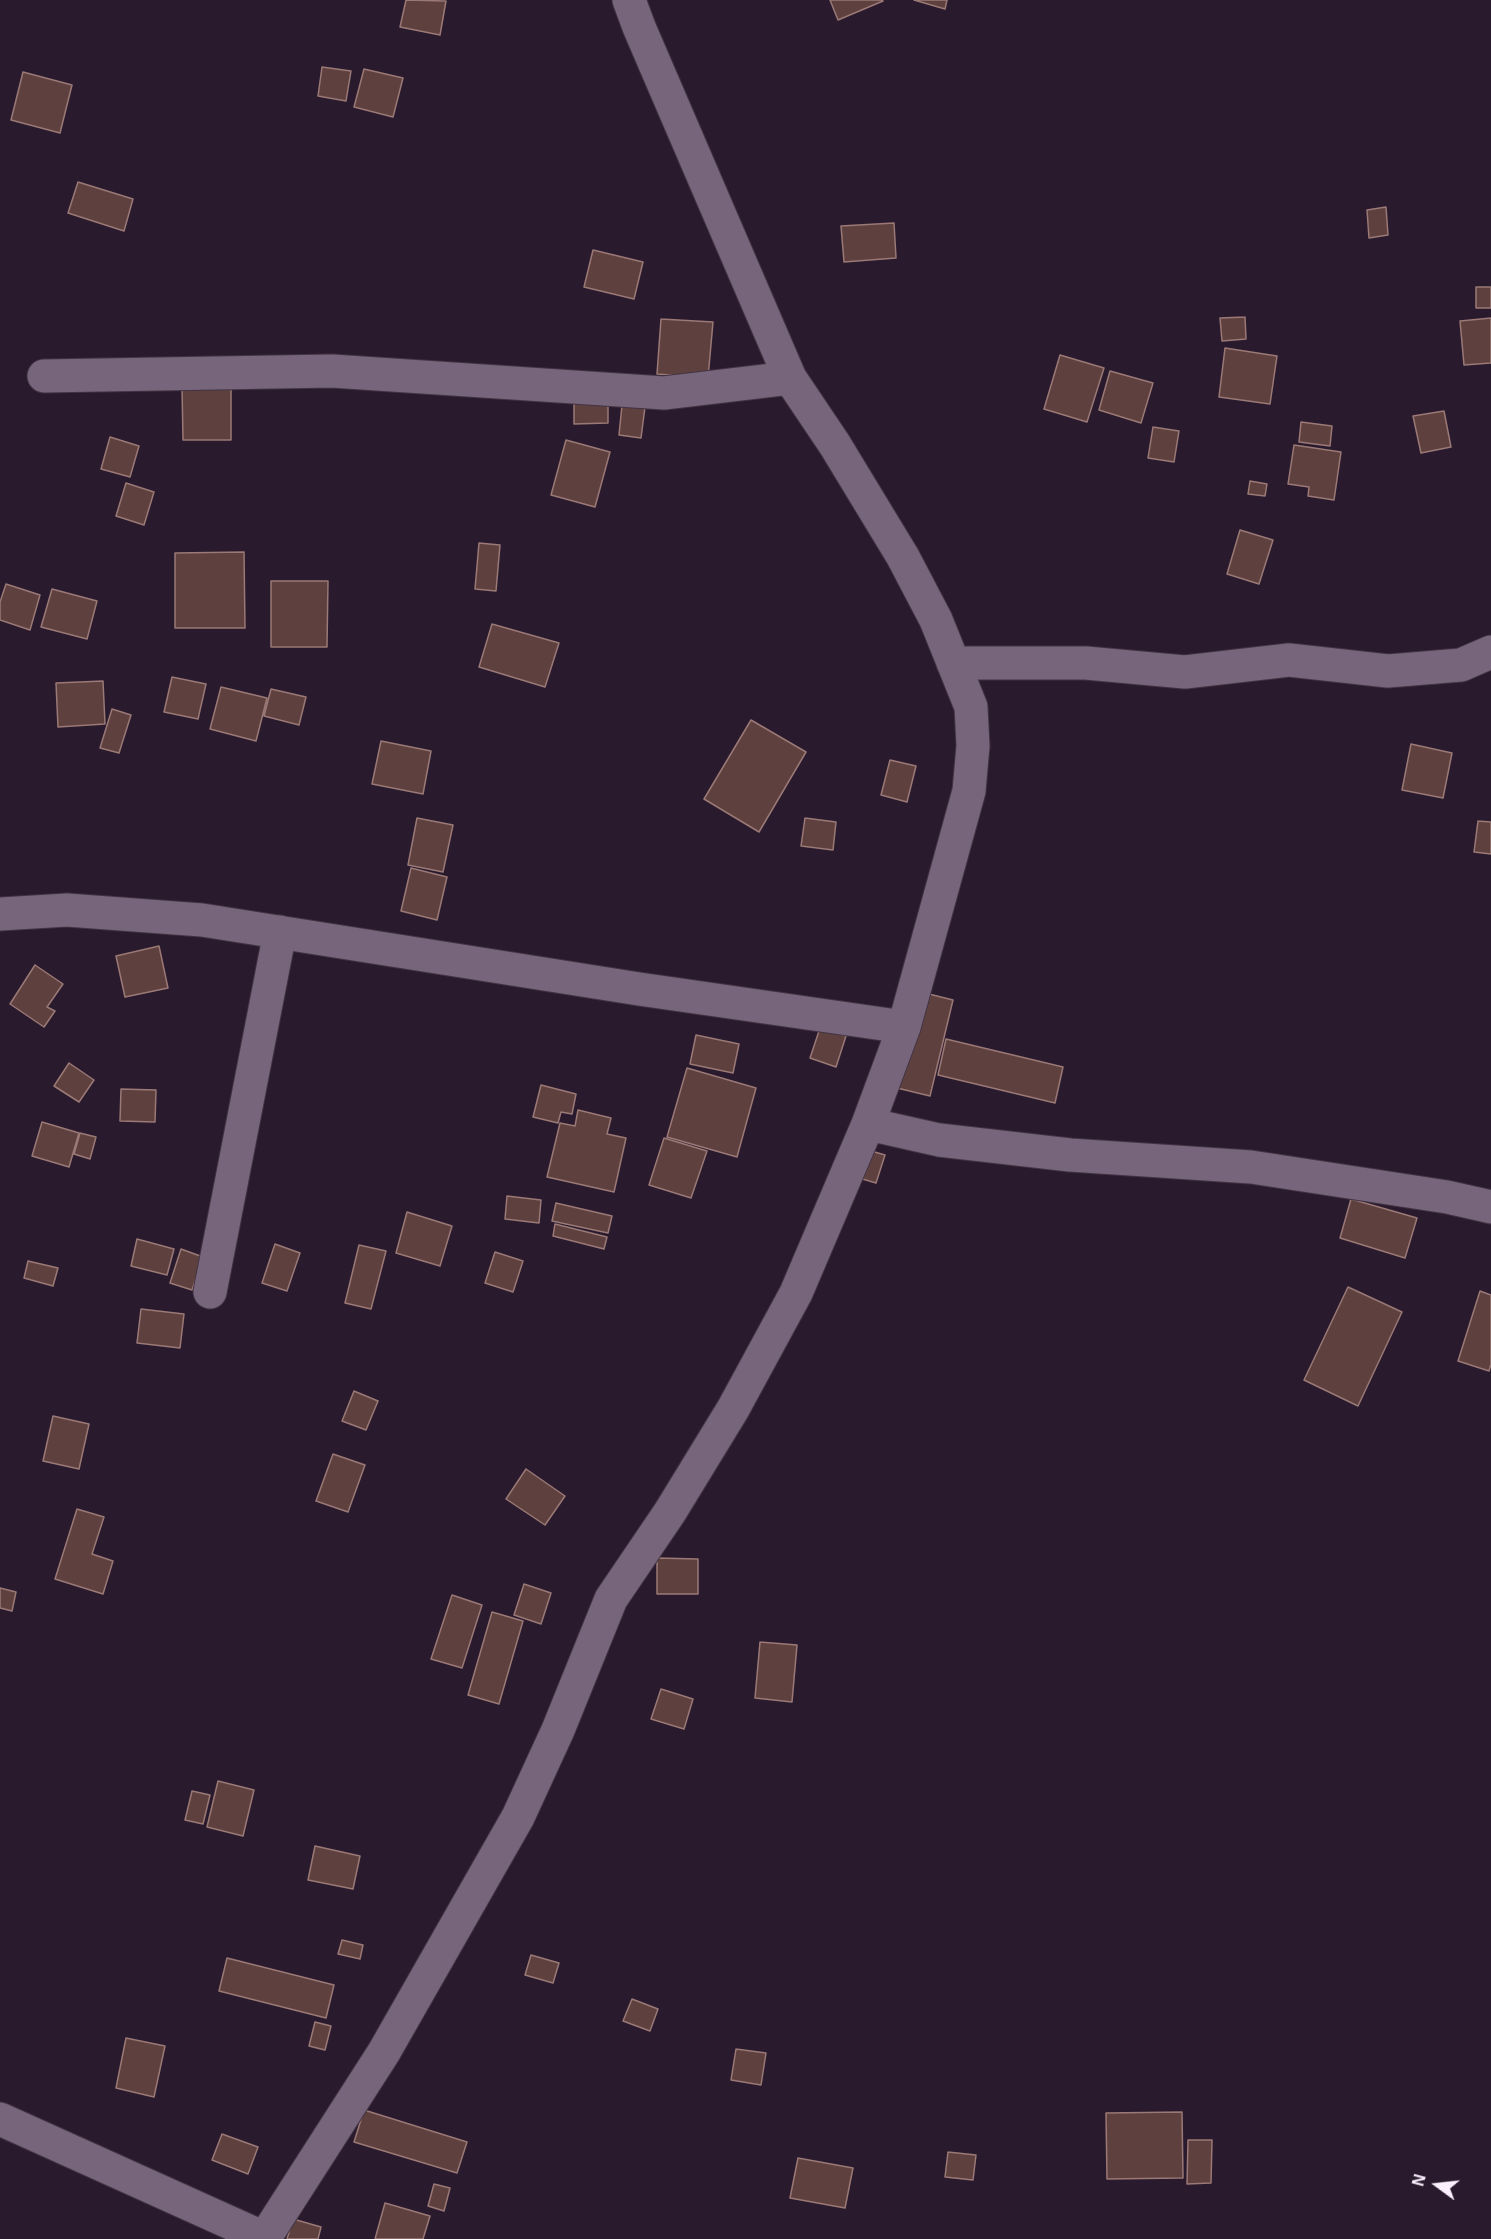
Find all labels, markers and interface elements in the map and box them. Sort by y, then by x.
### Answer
north arrow [1407,2155,1467,2215]
text: N [1409,2172,1429,2188]

